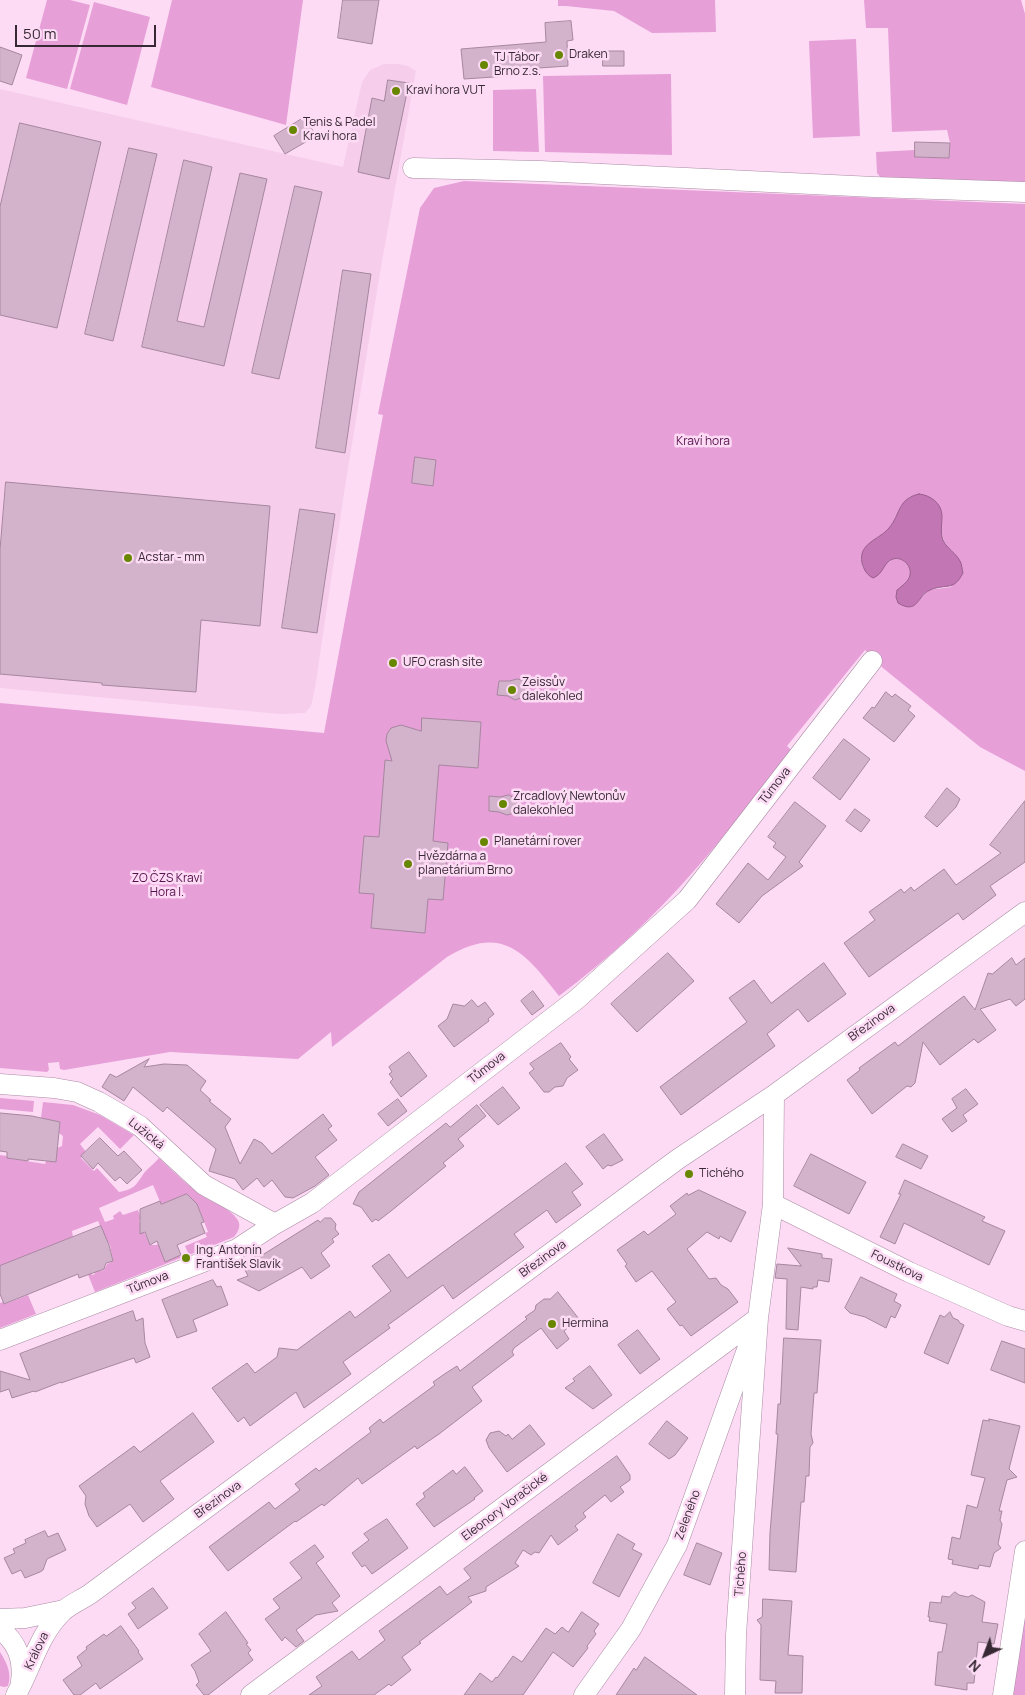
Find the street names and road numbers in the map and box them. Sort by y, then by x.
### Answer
street label: Tůmova [756,765,794,807]
street label: Březinova [846,1001,898,1045]
street label: Tůmova [466,1049,508,1087]
street label: Lužická [125,1115,167,1153]
street label: Březinova [517,1237,569,1281]
street label: Foustkova [869,1247,925,1285]
street label: Tůmova [125,1269,171,1297]
street label: Eleonory Voračické [459,1470,551,1544]
street label: Březinova [192,1478,244,1522]
street label: Zeleného [672,1488,704,1542]
street label: Tichého [732,1551,750,1597]
street label: Králova [22,1630,52,1672]

